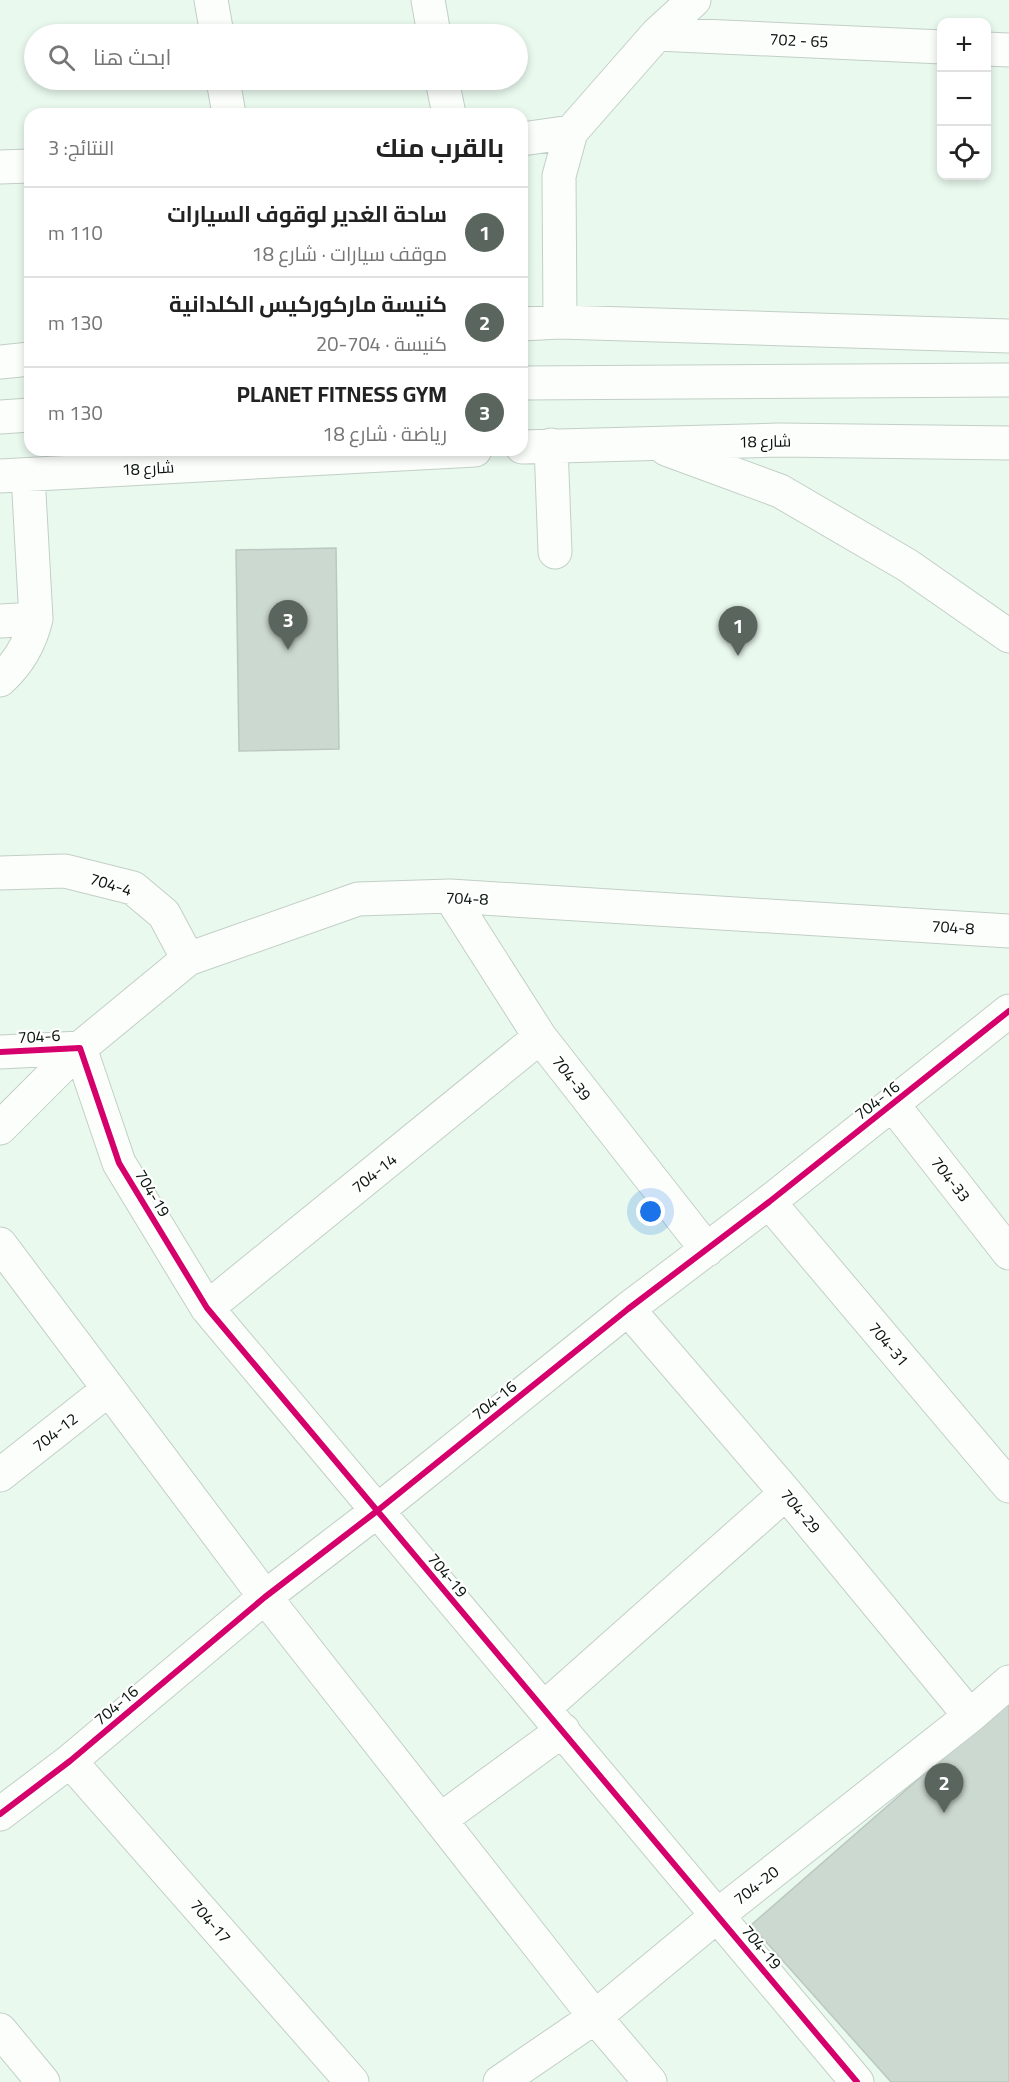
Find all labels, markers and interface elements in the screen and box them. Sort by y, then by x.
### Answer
map controls [937,18,991,180]
button: + [937,18,991,72]
street label: 702 - 65 [769,23,829,57]
search box [24,24,528,90]
text: ابحث هنا [93,36,171,78]
icon: search [45,41,78,74]
button: − [937,72,991,126]
text: بالقرب منك [376,123,504,172]
button: locate [937,126,991,180]
text: النتائج: 3 [48,129,114,166]
text: ساحة الغدير لوقوف السيارات [167,193,447,235]
text: 110 m [48,214,103,251]
text: 1 [479,214,490,251]
text: موقف سيارات · شارع 18 [251,235,447,272]
text: كنيسة ماركوركيس الكلدانية [169,283,447,325]
text: 130 m [48,304,103,341]
text: 2 [479,304,490,341]
text: كنيسة · 704-20 [316,325,447,362]
text: PLANET FITNESS GYM [237,373,447,415]
text: 130 m [48,394,103,431]
text: 3 [479,394,490,431]
text: رياضة · شارع 18 [322,415,447,452]
street label: شارع 18 [739,426,791,456]
street label: شارع 18 [121,452,175,484]
pin: 3 [268,600,308,650]
pin: 1 [718,606,758,656]
street label: 704-4 [86,863,136,905]
street label: 704-8 [445,882,489,914]
street label: 704-8 [931,911,975,943]
street label: 704-6 [17,1020,61,1052]
street label: 704-39 [544,1048,600,1108]
street label: 704-16 [847,1072,907,1128]
street label: 704-14 [344,1145,404,1201]
street label: 704-33 [923,1149,979,1209]
street label: 704-19 [127,1163,179,1223]
your location [636,1197,665,1226]
street label: 704-31 [861,1315,917,1373]
street label: 704-16 [464,1372,524,1428]
street label: 704-12 [25,1404,85,1460]
street label: 704-29 [773,1482,829,1541]
street label: 704-19 [420,1546,476,1605]
street label: 704-16 [87,1677,146,1733]
pin: 2 [924,1764,964,1813]
street label: 704-20 [726,1857,786,1913]
street label: 704-17 [183,1892,239,1950]
street label: 704-19 [734,1918,790,1977]

